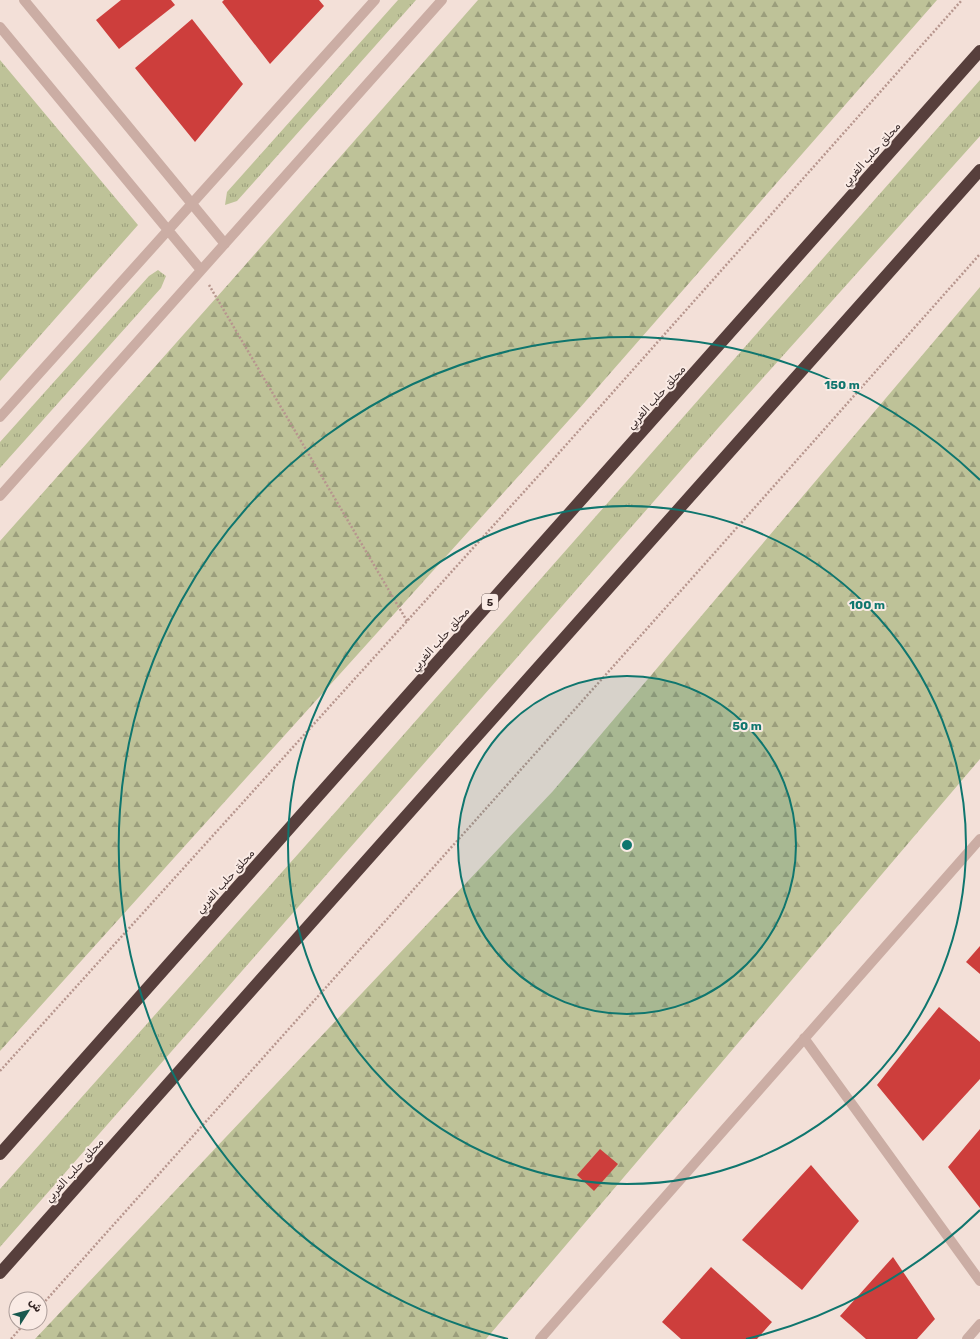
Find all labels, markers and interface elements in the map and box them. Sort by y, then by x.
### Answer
street label: محلق حلب الغربي [839,120,905,190]
street label: محلق حلب الغربي [624,363,690,433]
text: 150 m [824,378,860,392]
road number: 5 [482,594,498,610]
text: 100 m [849,598,885,612]
street label: محلق حلب الغربي [408,605,474,675]
text: 50 m [732,719,762,733]
centre of rings [620,838,634,852]
street label: محلق حلب الغربي [193,847,259,917]
street label: محلق حلب الغربي [42,1136,108,1206]
north arrow [8,1291,48,1331]
text: ش [26,1296,45,1315]

